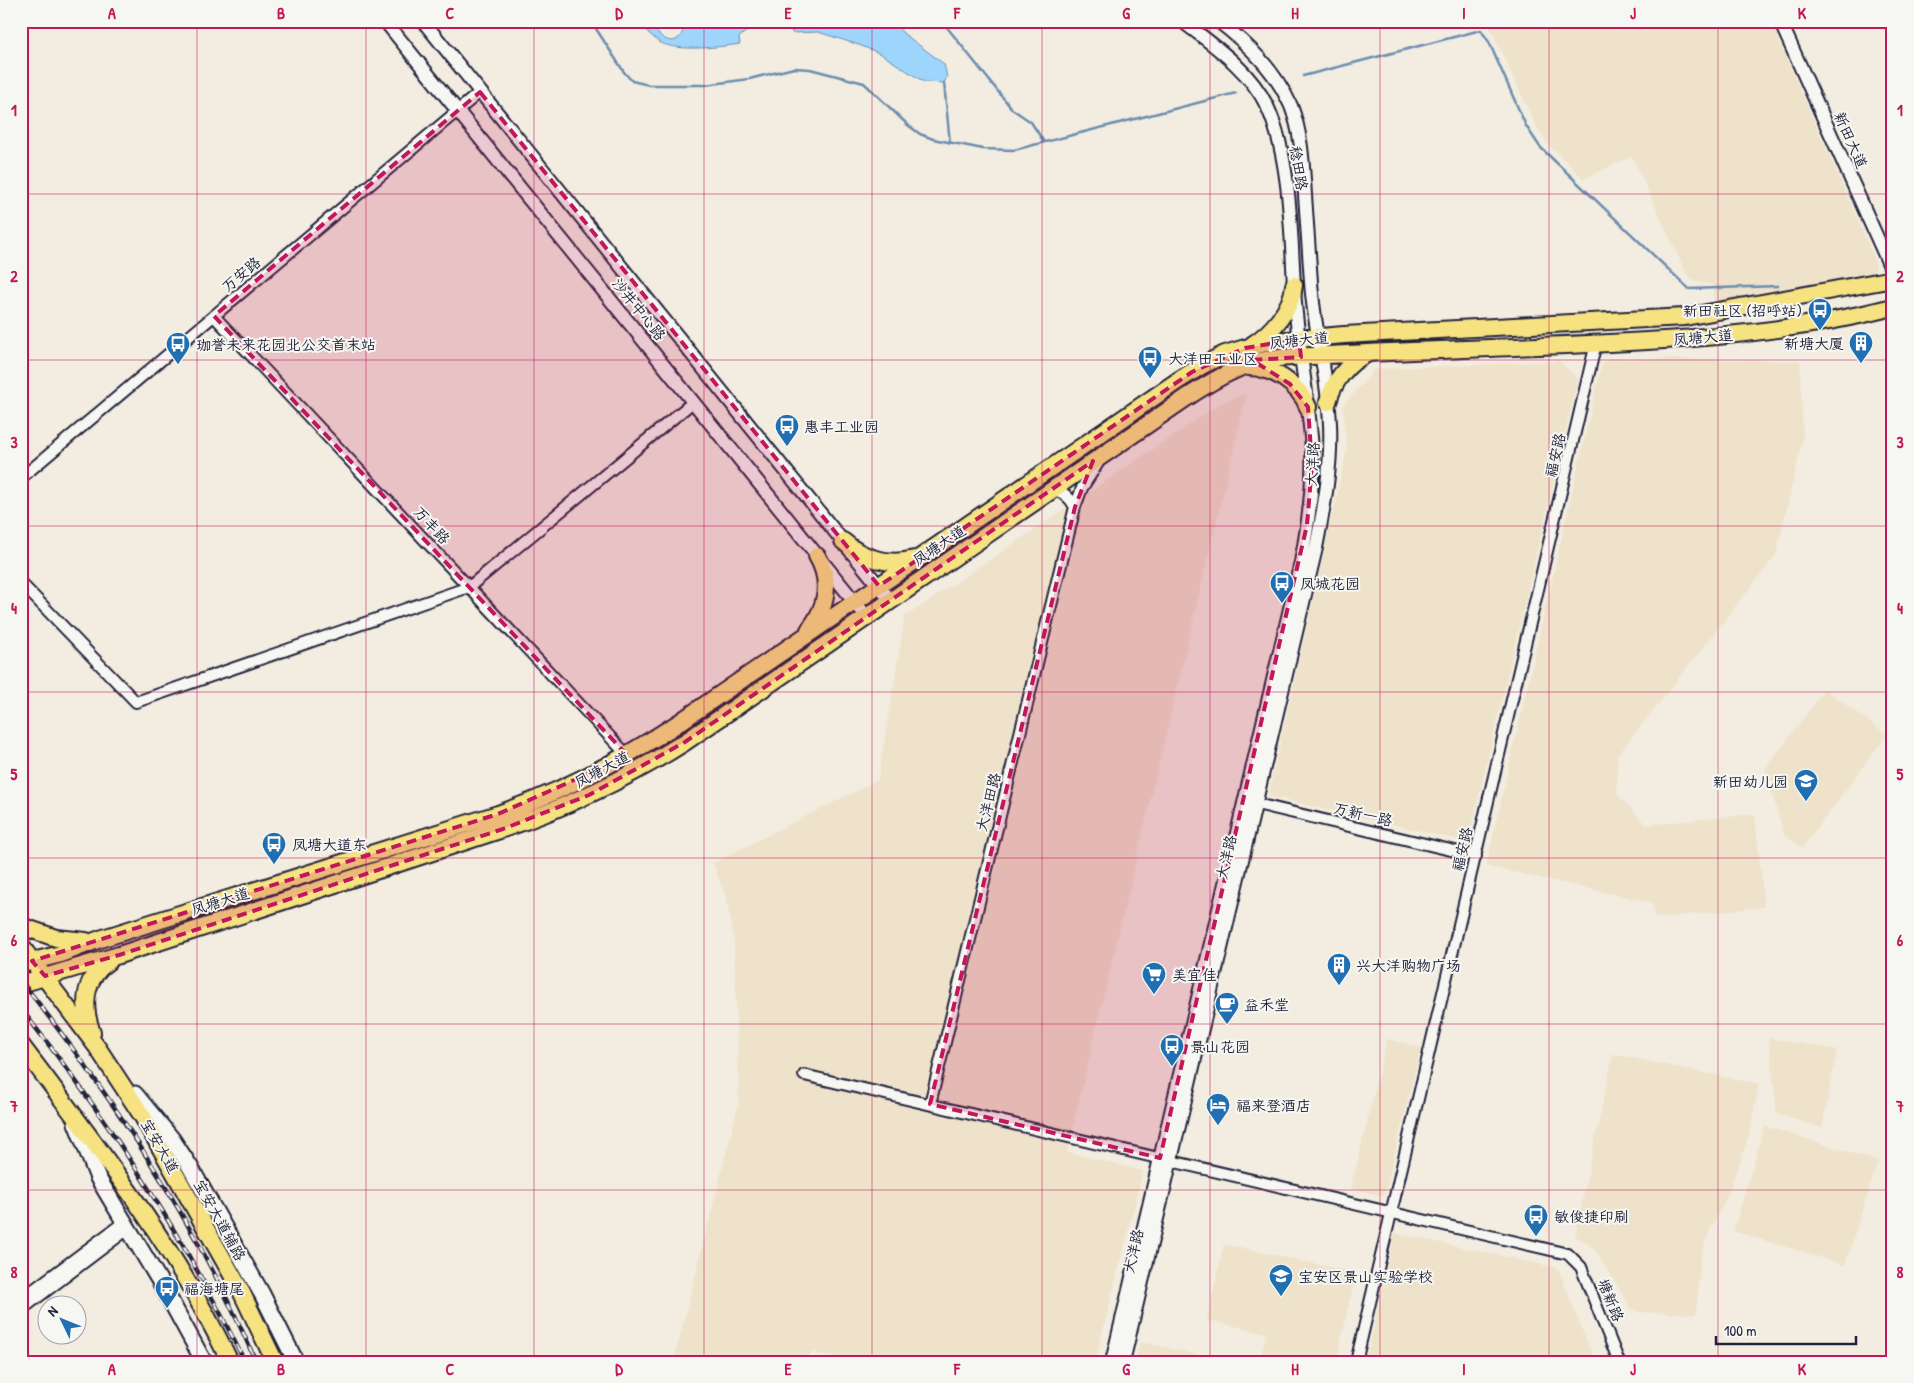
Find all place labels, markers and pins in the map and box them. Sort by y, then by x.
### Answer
bus stop icon: 新田社区 (招呼站) [1807,297,1833,331]
place label: 新田社区 (招呼站) [1683,300,1802,321]
building icon: 新塘大厦 [1848,330,1874,364]
bus stop icon: 珈誉未来花园北公交首末站 [165,331,191,365]
place label: 新塘大厦 [1784,333,1844,354]
place label: 珈誉未来花园北公交首末站 [196,334,376,355]
bus stop icon: 大洋田工业区 [1137,345,1163,379]
place label: 大洋田工业区 [1168,348,1258,369]
bus stop icon: 惠丰工业园 [774,413,800,447]
place label: 惠丰工业园 [804,416,879,437]
bus stop icon: 凤城花园 [1269,570,1295,604]
place label: 凤城花园 [1300,573,1360,594]
school or university icon: 新田幼儿园 [1793,768,1819,802]
place label: 新田幼儿园 [1713,771,1788,792]
bus stop icon: 凤塘大道东 [261,831,287,865]
place label: 凤塘大道东 [292,834,367,855]
building icon: 兴大洋购物广场 [1326,952,1352,986]
place label: 兴大洋购物广场 [1356,955,1461,976]
supermarket icon: 美宜佳 [1141,961,1167,995]
place label: 美宜佳 [1172,964,1217,985]
cafe icon: 益禾堂 [1214,991,1240,1025]
place label: 益禾堂 [1244,994,1289,1015]
bus stop icon: 景山花园 [1159,1033,1185,1067]
place label: 景山花园 [1190,1036,1250,1057]
hotel icon: 福来登酒店 [1205,1092,1231,1126]
place label: 福来登酒店 [1236,1095,1311,1116]
bus stop icon: 敏俊捷印刷 [1523,1203,1549,1237]
place label: 敏俊捷印刷 [1554,1206,1629,1227]
school or university icon: 宝安区景山实验学校 [1268,1263,1294,1297]
place label: 宝安区景山实验学校 [1298,1266,1433,1287]
bus stop icon: 福海塘尾 [154,1275,180,1309]
place label: 福海塘尾 [184,1278,244,1299]

